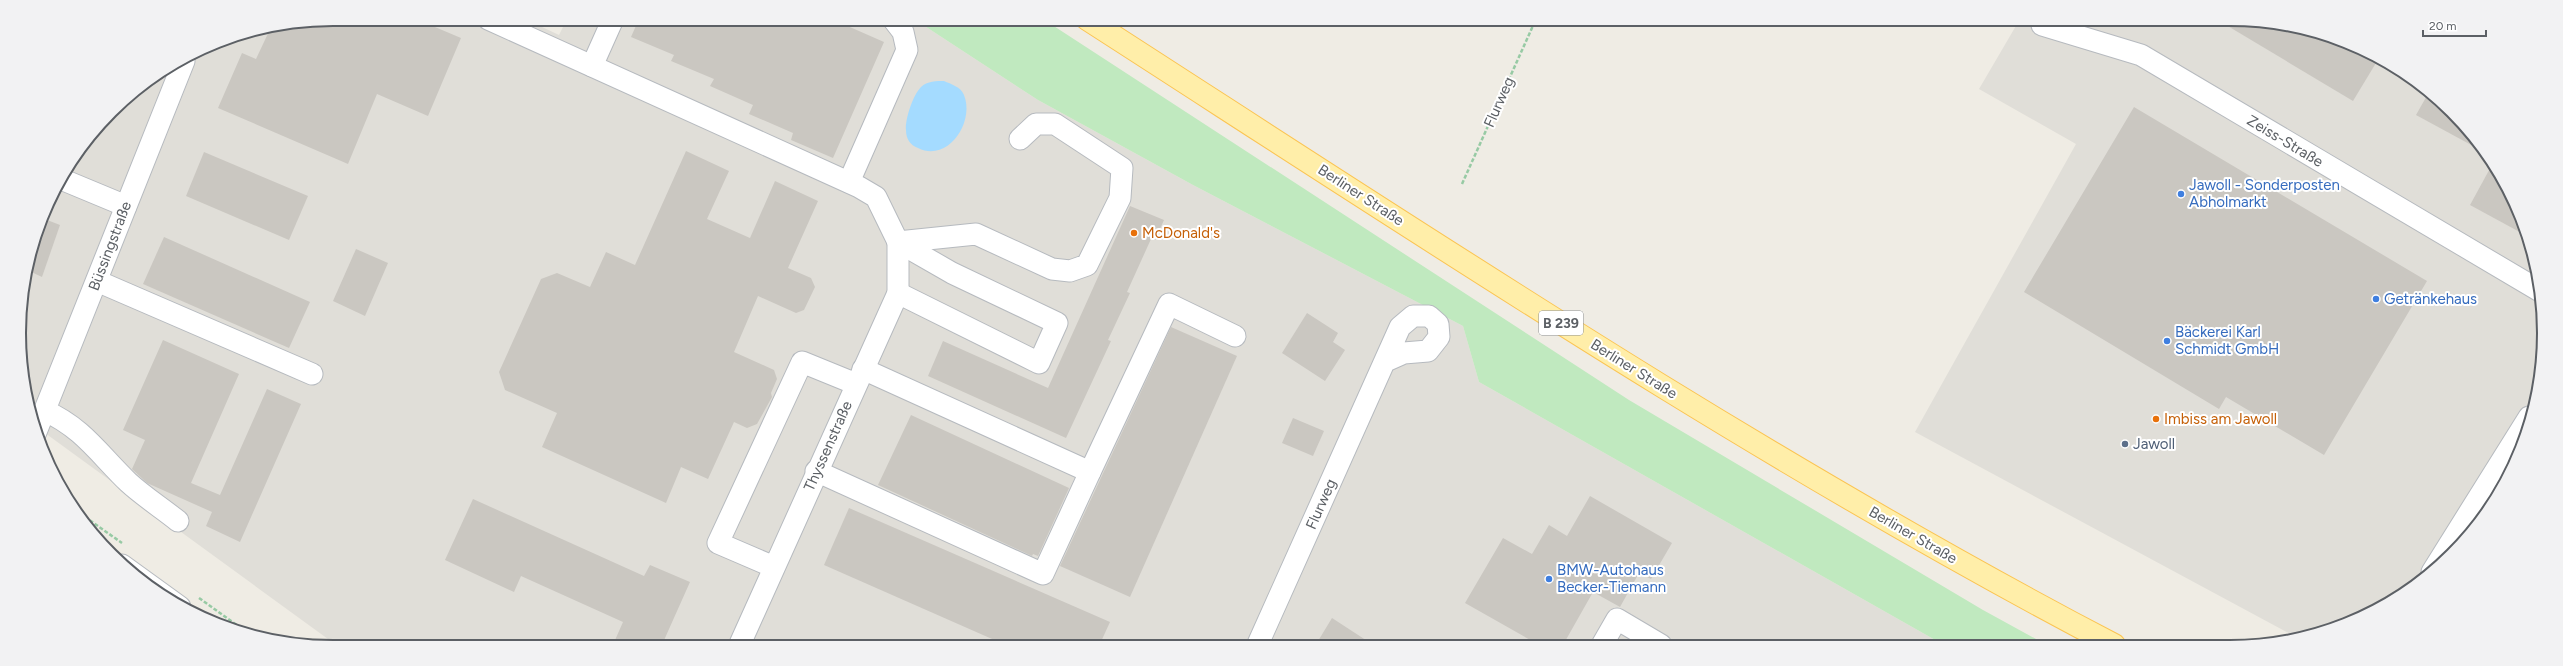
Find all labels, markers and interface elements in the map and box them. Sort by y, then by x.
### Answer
scale bar [2423,12,2486,38]
text: 20 m [2429,19,2457,33]
street label: Flurweg [1480,74,1518,130]
street label: Zeiss-Straße [2244,111,2326,171]
street label: Berliner Straße [1315,161,1407,229]
place label: Jawoll - Sonderposten Abholmarkt [2189,176,2340,211]
marker: Jawoll - Sonderposten Abholmarkt [2176,189,2186,199]
street label: Büssingstraße [85,199,135,293]
place label: McDonald's [1142,224,1220,242]
marker: McDonald's [1129,228,1139,238]
place label: Getränkehaus [2384,290,2477,308]
marker: Getränkehaus [2371,294,2381,304]
road number: B 239 [1539,311,1583,335]
place label: Bäckerei Karl Schmidt GmbH [2175,323,2279,358]
street label: Berliner Straße [1587,335,1681,403]
marker: Bäckerei Karl Schmidt GmbH [2162,336,2172,346]
street label: Thyssenstraße [800,398,856,494]
place label: Imbiss am Jawoll [2164,410,2277,428]
marker: Imbiss am Jawoll [2151,414,2161,424]
place label: Jawoll [2133,435,2175,453]
marker: Jawoll [2120,439,2130,449]
street label: Flurweg [1302,476,1340,532]
street label: Berliner Straße [1866,503,1960,567]
place label: BMW-Autohaus Becker-Tiemann [1557,561,1666,596]
marker: BMW-Autohaus Becker-Tiemann [1544,574,1554,584]

